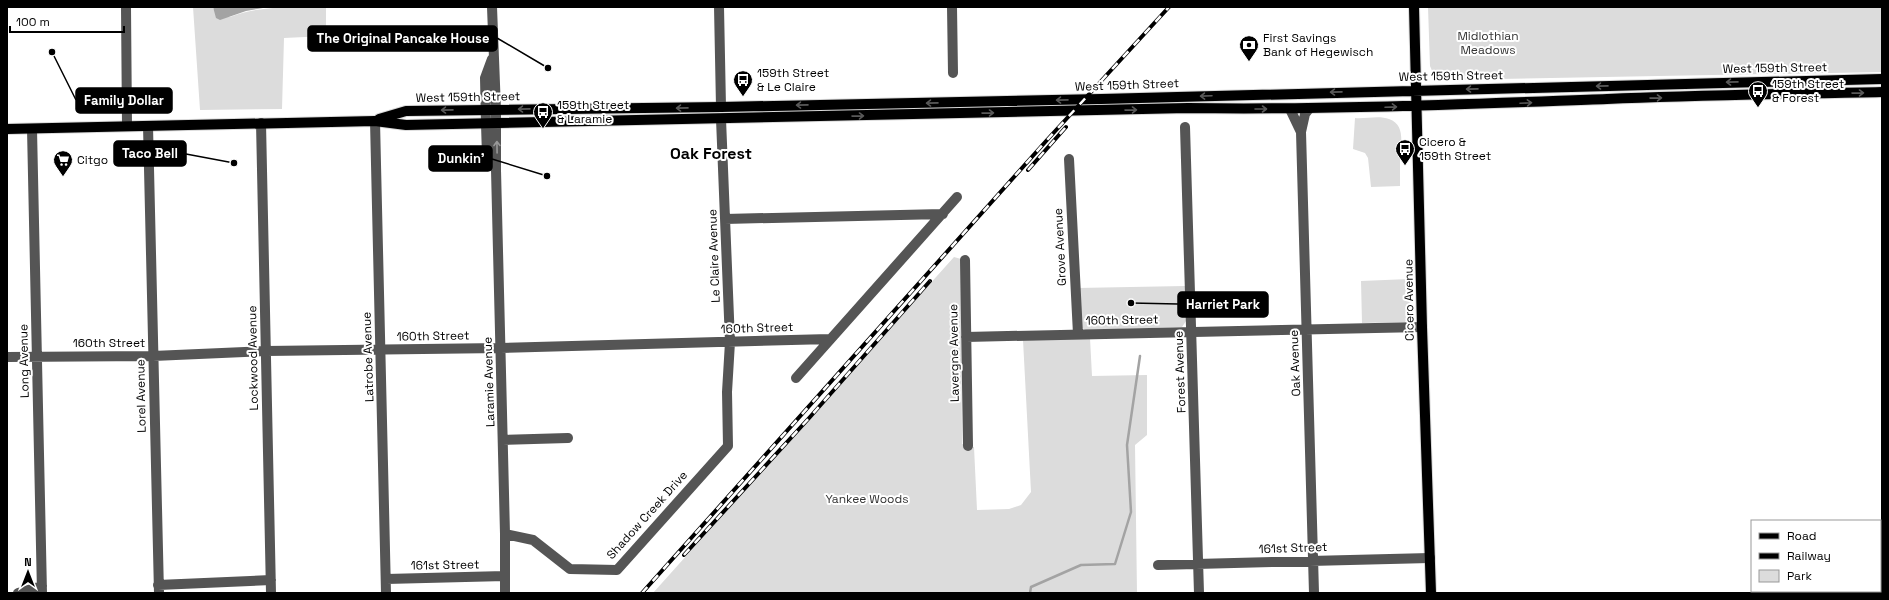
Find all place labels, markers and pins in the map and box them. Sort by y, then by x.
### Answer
callout: The Original Pancake House [308,26,497,51]
place label: First Savings Bank of Hegewisch [1263,30,1373,60]
bank icon: First Savings Bank of Hegewisch [1238,34,1260,62]
place label: 159th Street & Le Claire [757,65,829,95]
bus stop icon: 159th Street & Le Claire [732,69,754,97]
place label: 159th Street & Forest [1772,76,1844,106]
bus stop icon: 159th Street & Forest [1747,80,1769,108]
callout: Family Dollar [76,88,172,113]
place label: 159th Street & Laramie [557,97,629,127]
bus stop icon: 159th Street & Laramie [532,101,554,129]
place label: Cicero & 159th Street [1419,134,1491,164]
bus stop icon: Cicero & 159th Street [1394,138,1416,166]
callout: Taco Bell [114,141,186,166]
callout: Dunkin' [429,146,492,171]
supermarket icon: Citgo [52,149,74,177]
place label: Citgo [77,152,108,168]
callout: Harriet Park [1178,292,1268,317]

